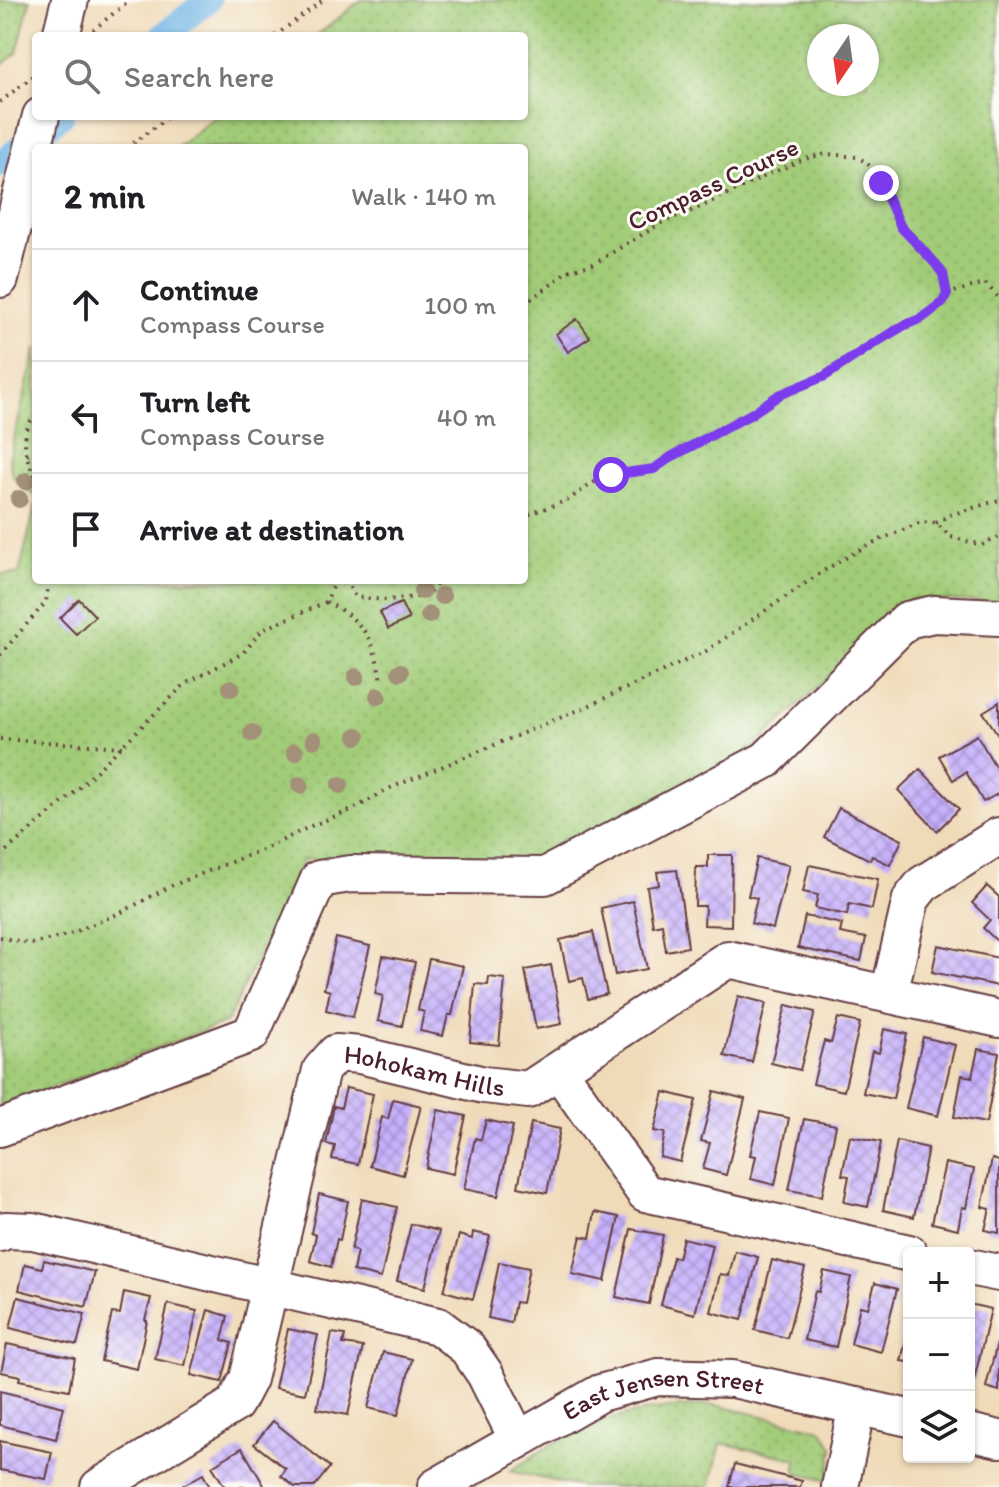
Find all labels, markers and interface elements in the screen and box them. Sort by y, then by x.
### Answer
north arrow [807,24,879,96]
search box [32,32,528,120]
icon: search [60,54,104,98]
text: Search here [124,58,274,95]
street label: Compass Course [622,130,804,238]
route end [863,165,899,201]
text: 2 min [64,176,145,217]
text: Walk · 140 m [351,180,496,212]
text: Continue [140,271,259,308]
icon: ahead [64,283,108,327]
text: 100 m [424,289,496,321]
text: Compass Course [140,308,325,340]
text: Turn left [140,383,251,420]
icon: left [64,395,108,439]
text: 40 m [437,401,496,433]
text: Compass Course [140,420,325,452]
route start [593,457,629,493]
icon: arrive [64,507,108,551]
text: Arrive at destination [140,511,404,548]
street label: Hohokam Hills [343,1038,506,1103]
map controls [903,1247,975,1463]
button: + [903,1247,975,1319]
button: − [903,1319,975,1391]
street label: East Jensen Street [556,1360,768,1427]
button: layers [903,1391,975,1463]

